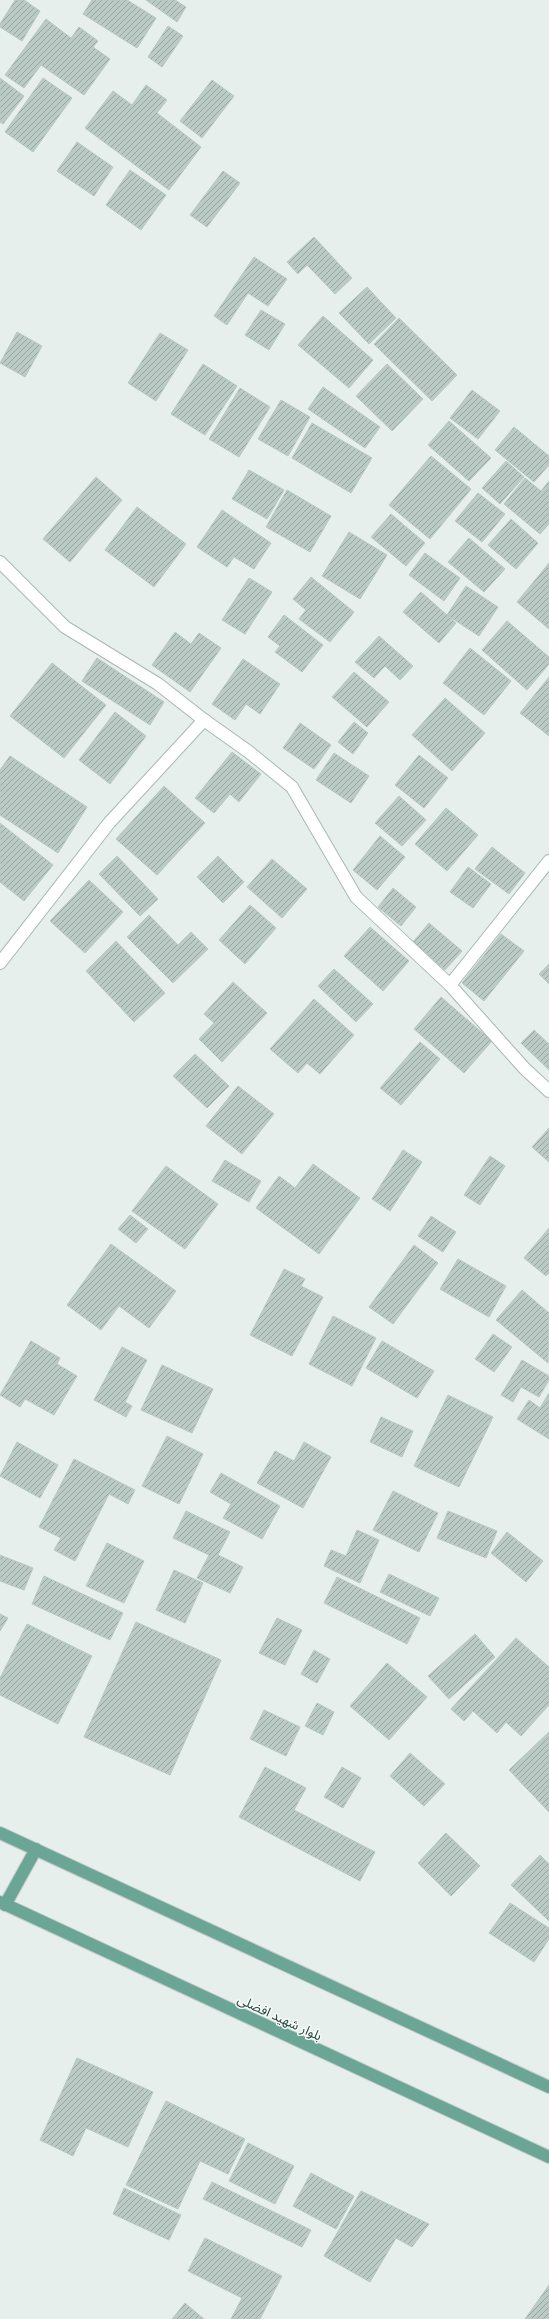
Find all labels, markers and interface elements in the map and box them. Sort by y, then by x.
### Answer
street label: بلوار شهید افضلی [235,1990,325,2044]

